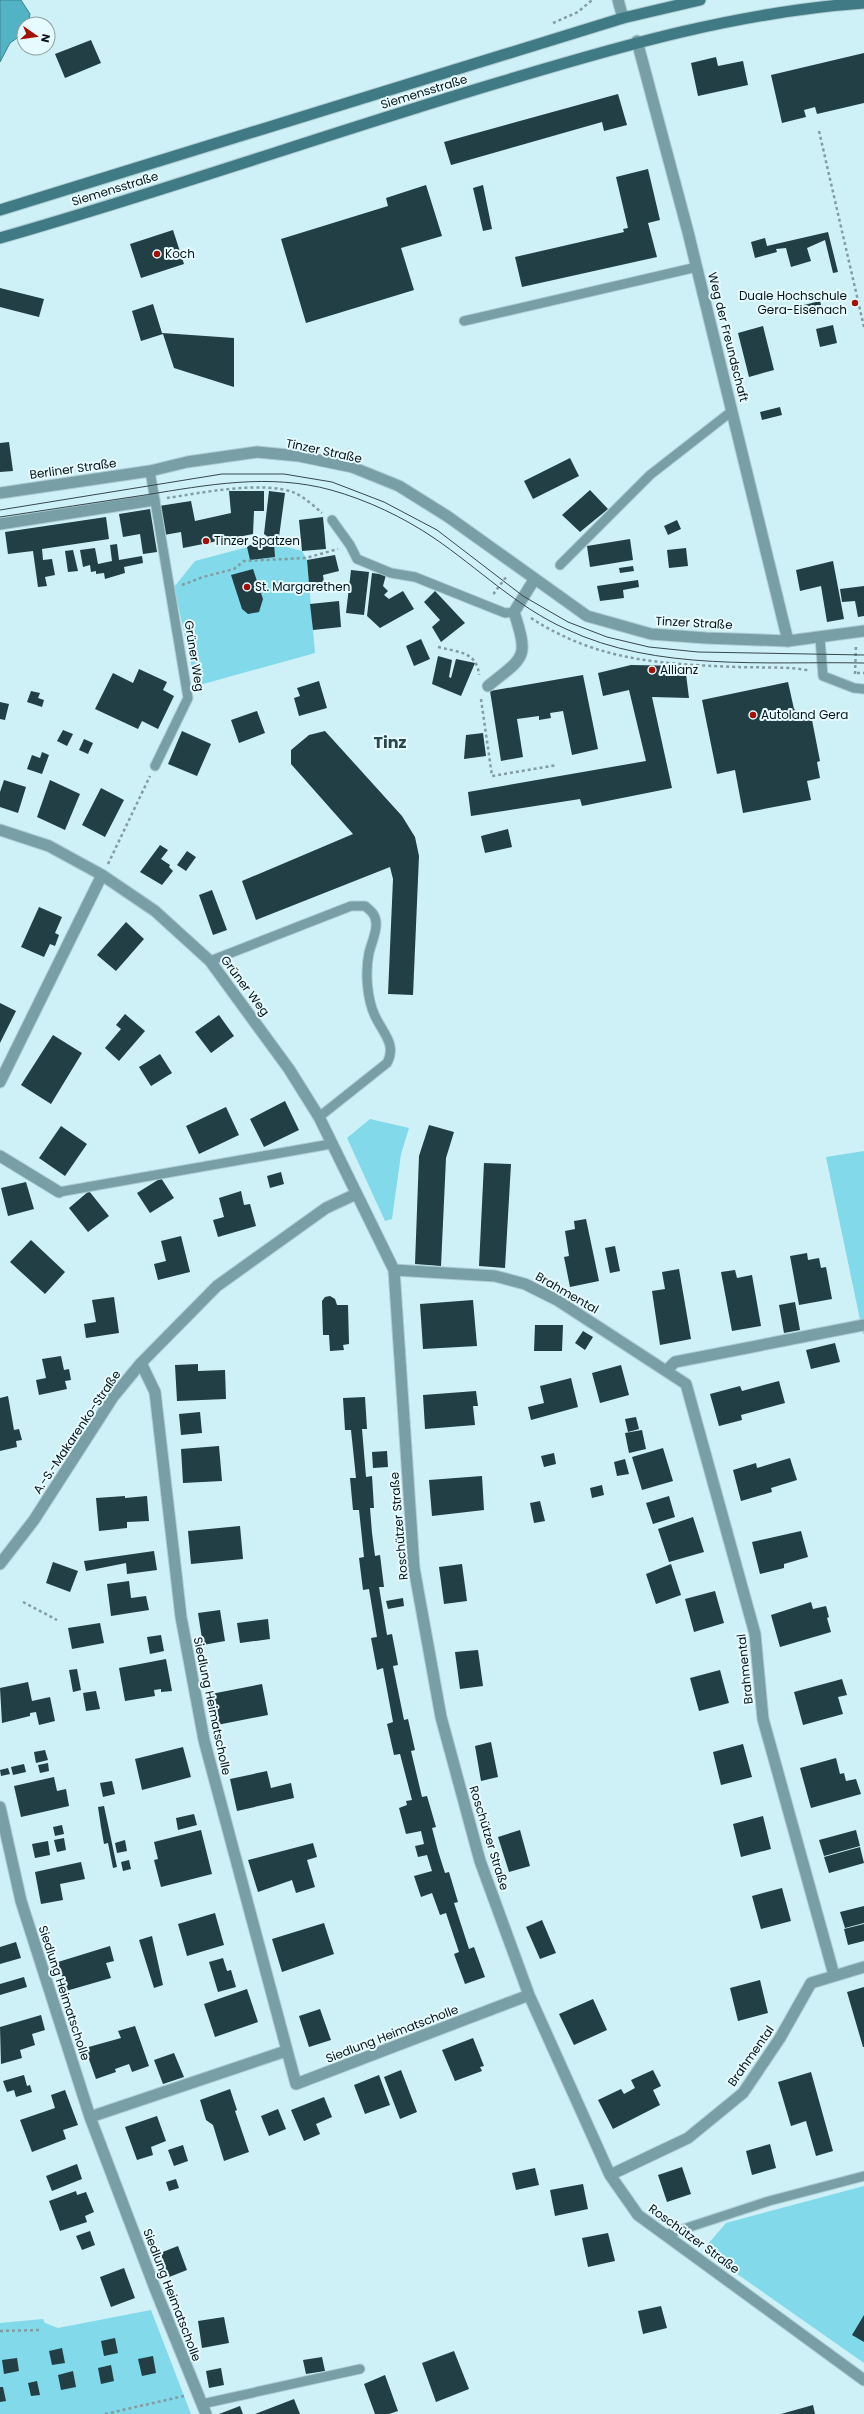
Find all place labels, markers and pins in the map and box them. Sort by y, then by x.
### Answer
place label: Koch [165,245,195,262]
marker: Koch [152,249,162,259]
place label: Duale Hochschule Gera-Eisenach [739,287,847,318]
marker: Duale Hochschule Gera-Eisenach [850,298,860,308]
place label: Tinzer Spatzen [214,532,300,549]
marker: Tinzer Spatzen [201,536,211,546]
place label: St. Margarethen [255,578,350,595]
marker: St. Margarethen [242,582,252,592]
place label: Allianz [660,661,698,678]
marker: Allianz [647,665,657,675]
place label: Autoland Gera [761,706,848,723]
marker: Autoland Gera [748,710,758,720]

